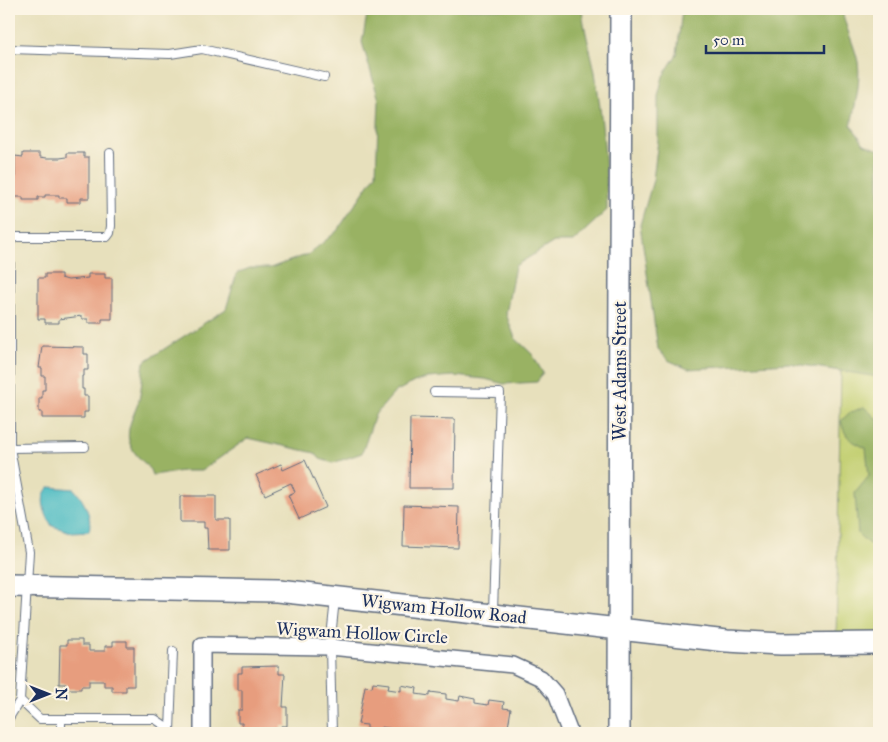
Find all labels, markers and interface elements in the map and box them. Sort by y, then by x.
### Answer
scale bar [706,22,823,54]
text: 50 m [713,31,745,49]
street label: West Adams Street [609,301,631,441]
street label: Wigwam Hollow Road [360,589,528,630]
street label: Wigwam Hollow Circle [276,618,448,649]
north arrow [22,670,72,720]
text: N [52,688,69,700]

